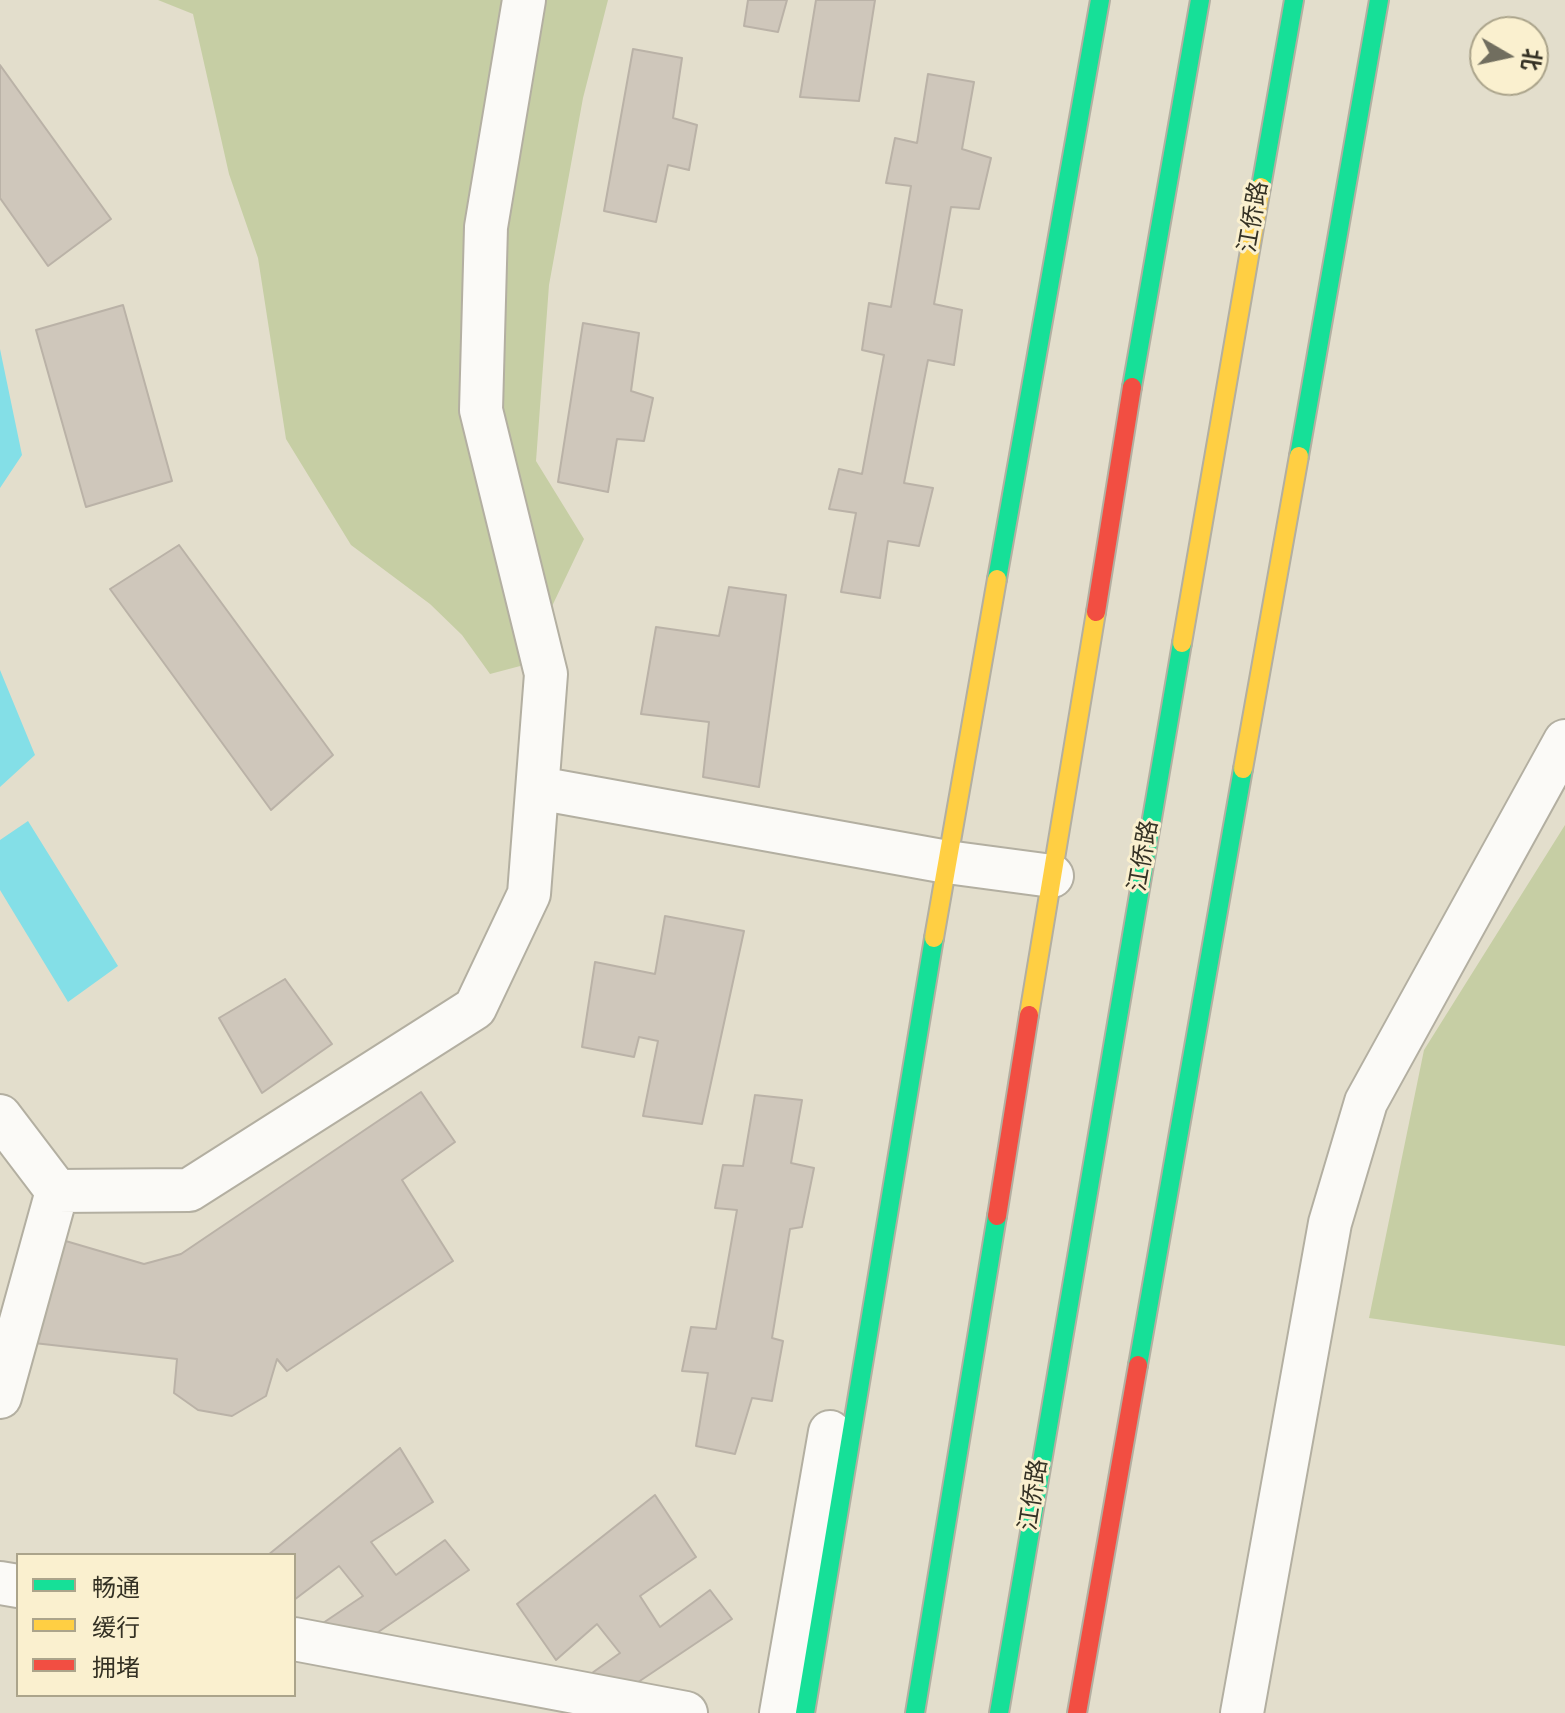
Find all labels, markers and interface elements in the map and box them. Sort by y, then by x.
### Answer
north arrow [1469,16,1549,96]
text: 北 [1516,47,1546,72]
street label: 江侨路 [1234,179,1274,255]
street label: 江侨路 [1124,818,1164,894]
street label: 江侨路 [1014,1457,1054,1533]
legend [16,1553,296,1697]
text: 畅通 [92,1574,140,1602]
text: 缓行 [92,1614,140,1642]
text: 拥堵 [92,1654,140,1682]

